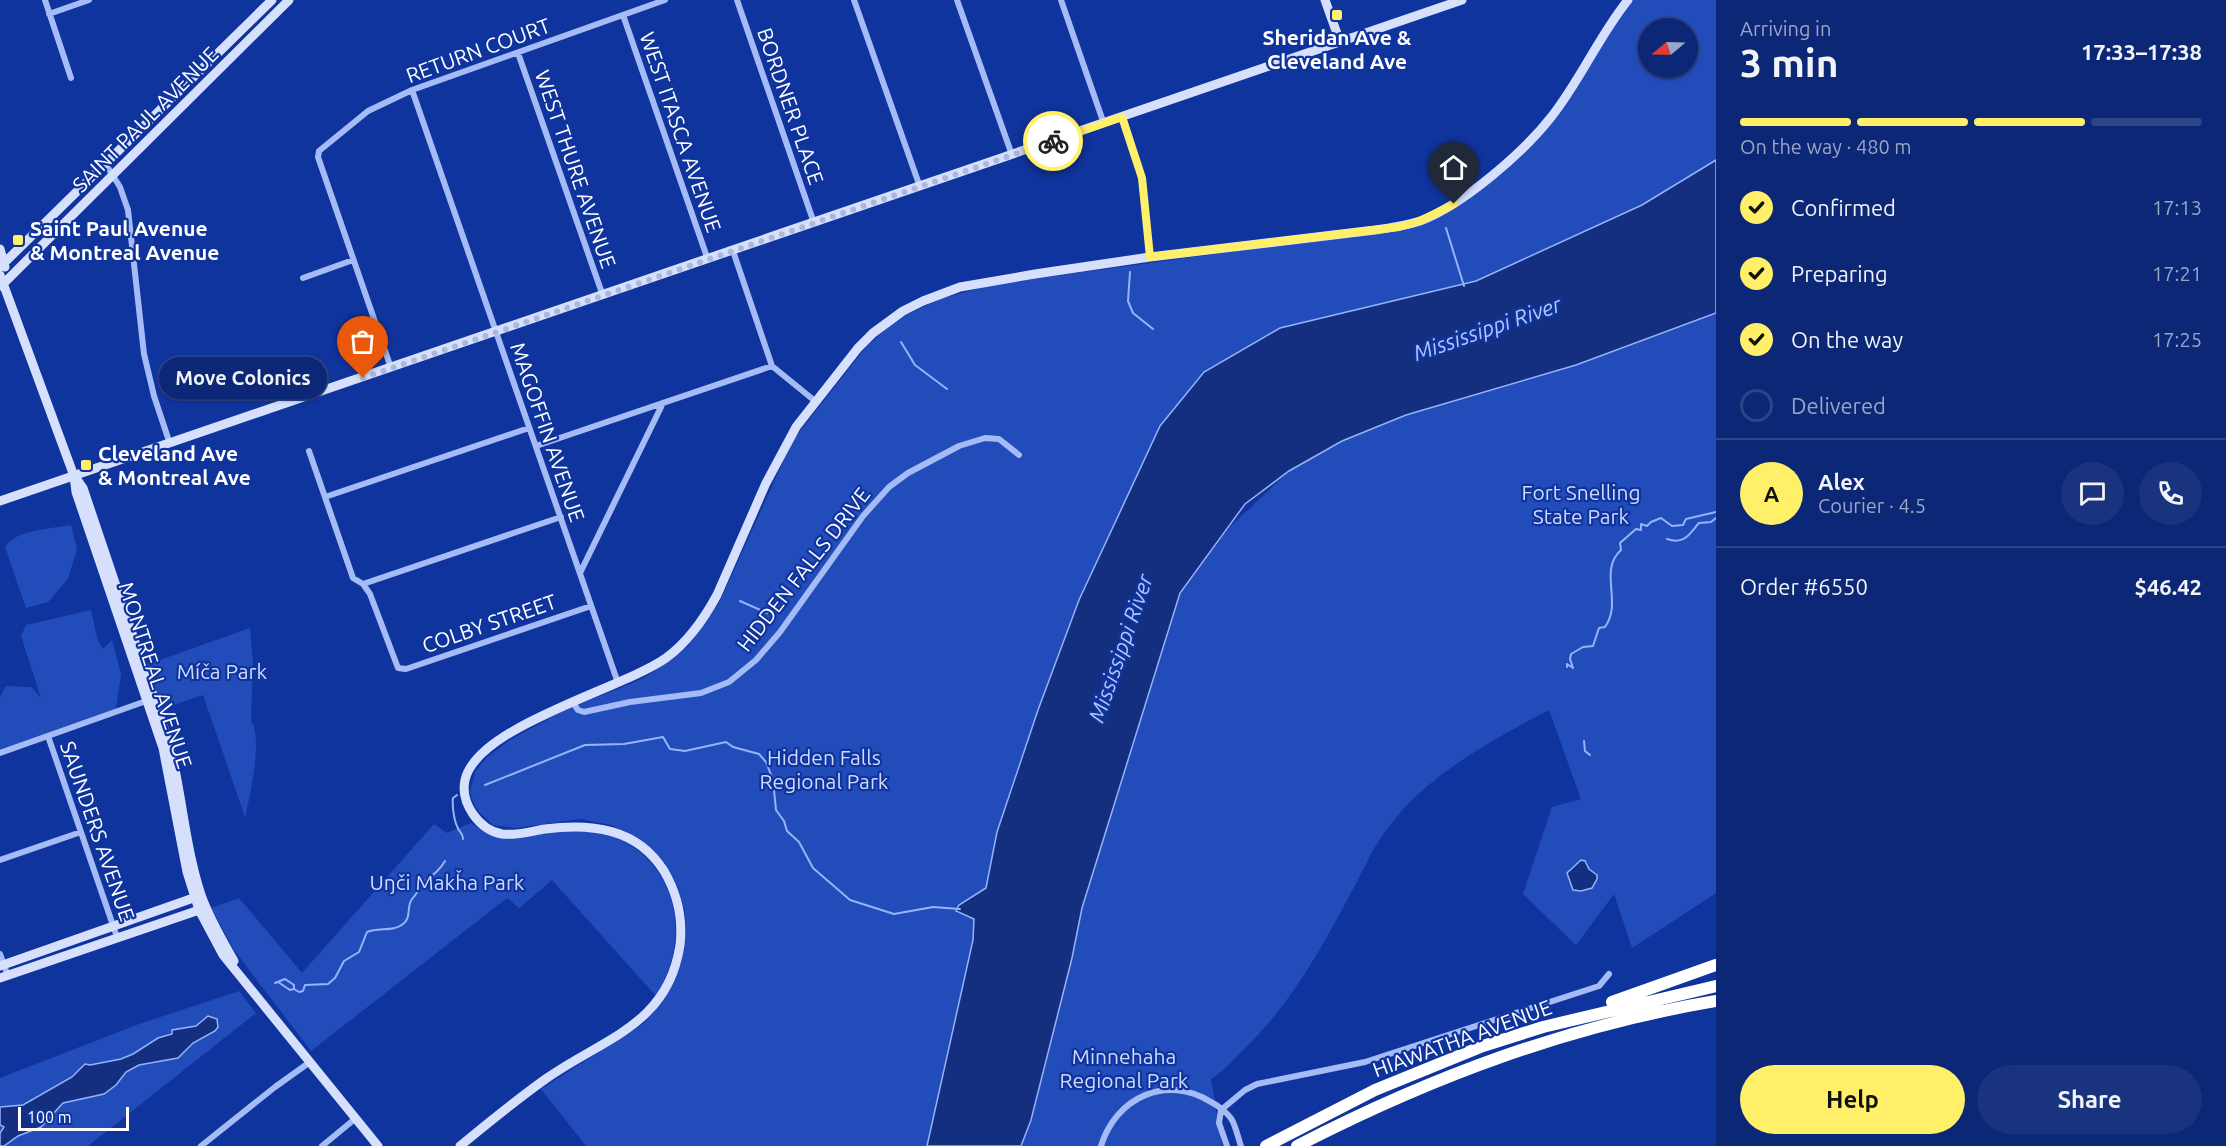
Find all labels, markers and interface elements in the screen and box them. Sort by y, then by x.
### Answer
marker: Sheridan Ave & Cleveland Ave [1330,8,1344,22]
street label: RETURN COURT [403,13,554,87]
text: Arriving in [1740,17,1831,40]
north arrow [1638,18,1698,78]
map controls [1638,18,1698,78]
street label: BORDNER PLACE [753,24,829,188]
place label: Sheridan Ave & Cleveland Ave [1263,25,1412,73]
street label: WEST ITASCA AVENUE [635,29,727,235]
text: 17:33–17:38 [2081,39,2202,64]
street label: SAINT PAUL AVENUE [67,41,223,197]
text: 3 min [1740,41,1839,84]
street label: WEST THURE AVENUE [531,67,621,271]
courier [1023,111,1083,171]
icon: bike [1037,125,1070,158]
text: On the way · 480 m [1740,135,1912,158]
pin [1428,142,1479,204]
icon: home [1437,151,1470,184]
icon: check [1740,191,1773,224]
text: Confirmed [1791,195,1896,220]
text: 17:13 [2152,196,2202,219]
place label: Saint Paul Avenue & Montreal Avenue [30,216,219,264]
marker: Saint Paul Avenue & Montreal Avenue [11,233,25,247]
icon: check [1740,257,1773,290]
text: Preparing [1791,261,1888,286]
text: 17:21 [2152,262,2202,285]
water label: Mississippi River [1410,291,1565,365]
pin [337,316,388,378]
icon: check [1740,323,1773,356]
icon: bag [346,325,379,358]
text: On the way [1791,327,1903,352]
text: 17:25 [2152,328,2202,351]
street label: MAGOFFIN AVENUE [506,339,590,525]
callout: Move Colonics [159,357,327,399]
text: Move Colonics [175,366,311,389]
text: Delivered [1791,393,1886,418]
place label: Cleveland Ave & Montreal Ave [98,441,251,489]
marker: Cleveland Ave & Montreal Ave [79,458,93,472]
button: chat [2061,462,2124,525]
button: phone [2139,462,2202,525]
text: Alex [1818,469,1865,494]
park label: Fort Snelling State Park [1521,480,1641,528]
text: A [1764,481,1779,506]
street label: HIDDEN FALLS DRIVE [732,482,874,656]
text: Courier · 4.5 [1818,494,1926,517]
water label: Mississippi River [1083,570,1157,725]
text: Order #6550 [1740,574,1868,599]
text: $46.42 [2135,574,2202,599]
street label: MONTREAL AVENUE [115,579,197,771]
street label: COLBY STREET [419,589,560,657]
park label: Míča Park [177,659,268,683]
street label: SAUNDERS AVENUE [56,738,140,924]
park label: Hidden Falls Regional Park [760,745,889,793]
park label: Uŋči Makȟa Park [370,870,525,894]
street label: HIAWATHA AVENUE [1369,994,1555,1082]
park label: Minnehaha Regional Park [1060,1044,1189,1092]
button: Help [1740,1065,1965,1134]
button: Share [1977,1065,2202,1134]
scale bar [18,1104,129,1132]
text: 100 m [27,1108,72,1126]

